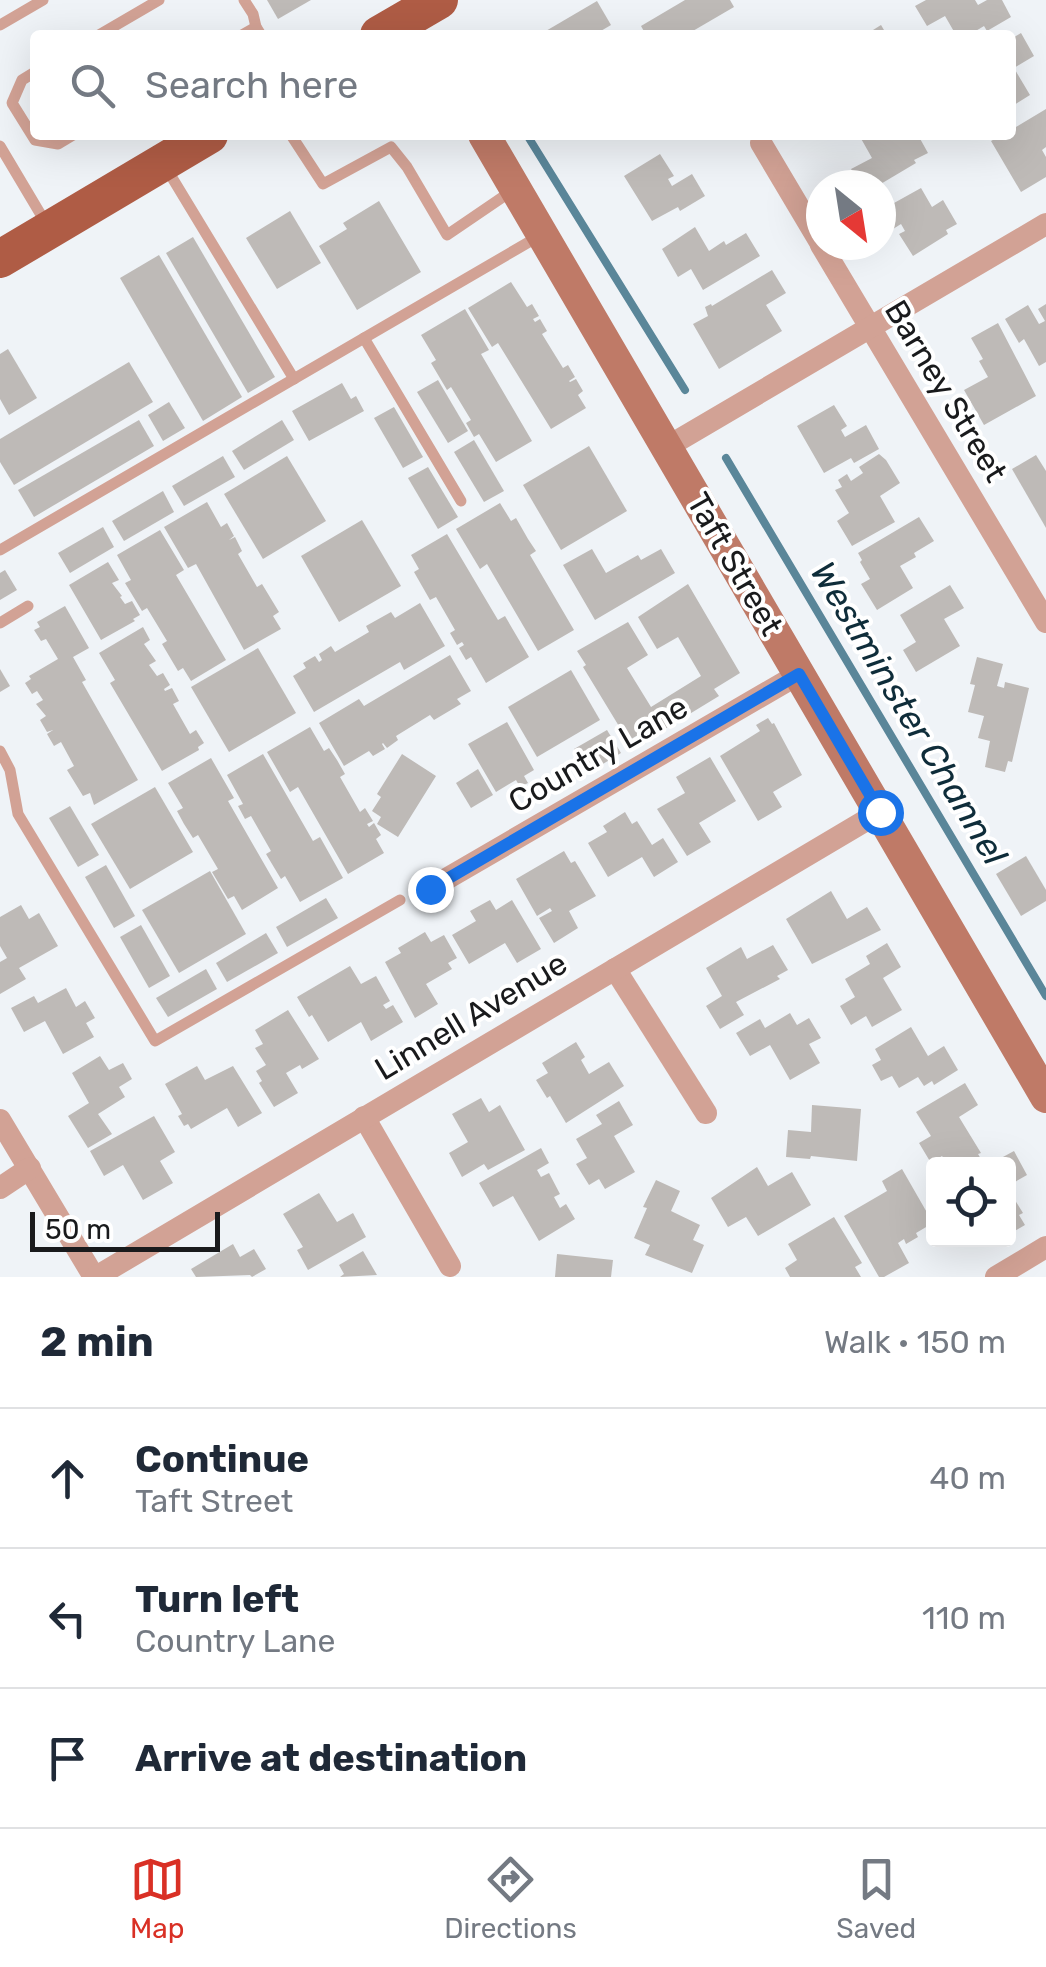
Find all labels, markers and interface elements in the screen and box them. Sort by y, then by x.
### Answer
search box [30,30,1016,140]
icon: search [65,58,120,113]
text: Search here [145,62,358,108]
north arrow [806,170,896,260]
street label: Barney Street [877,293,1015,489]
street label: Taft Street [679,486,791,642]
water label: Westminster Channel [802,554,1016,873]
street label: Country Lane [502,687,694,821]
route start [858,790,904,836]
route end [408,867,454,913]
street label: Linnell Avenue [368,944,574,1088]
map controls [926,1157,1016,1247]
button: locate [926,1157,1016,1247]
scale bar [30,1207,220,1252]
text: 50 m [45,1213,111,1246]
text: 2 min [40,1317,154,1367]
text: Walk · 150 m [824,1323,1006,1361]
text: Continue [135,1436,309,1482]
icon: ahead [40,1451,95,1506]
text: 40 m [930,1459,1006,1497]
text: Taft Street [135,1482,293,1520]
text: Turn left [135,1576,299,1622]
icon: left [40,1591,95,1646]
text: 110 m [922,1599,1006,1637]
text: Country Lane [135,1622,335,1660]
icon: arrive [40,1731,95,1786]
text: Arrive at destination [135,1735,527,1781]
tab: Map [130,1852,185,1945]
tab: Directions [444,1852,577,1945]
tab: Saved [836,1852,916,1945]

